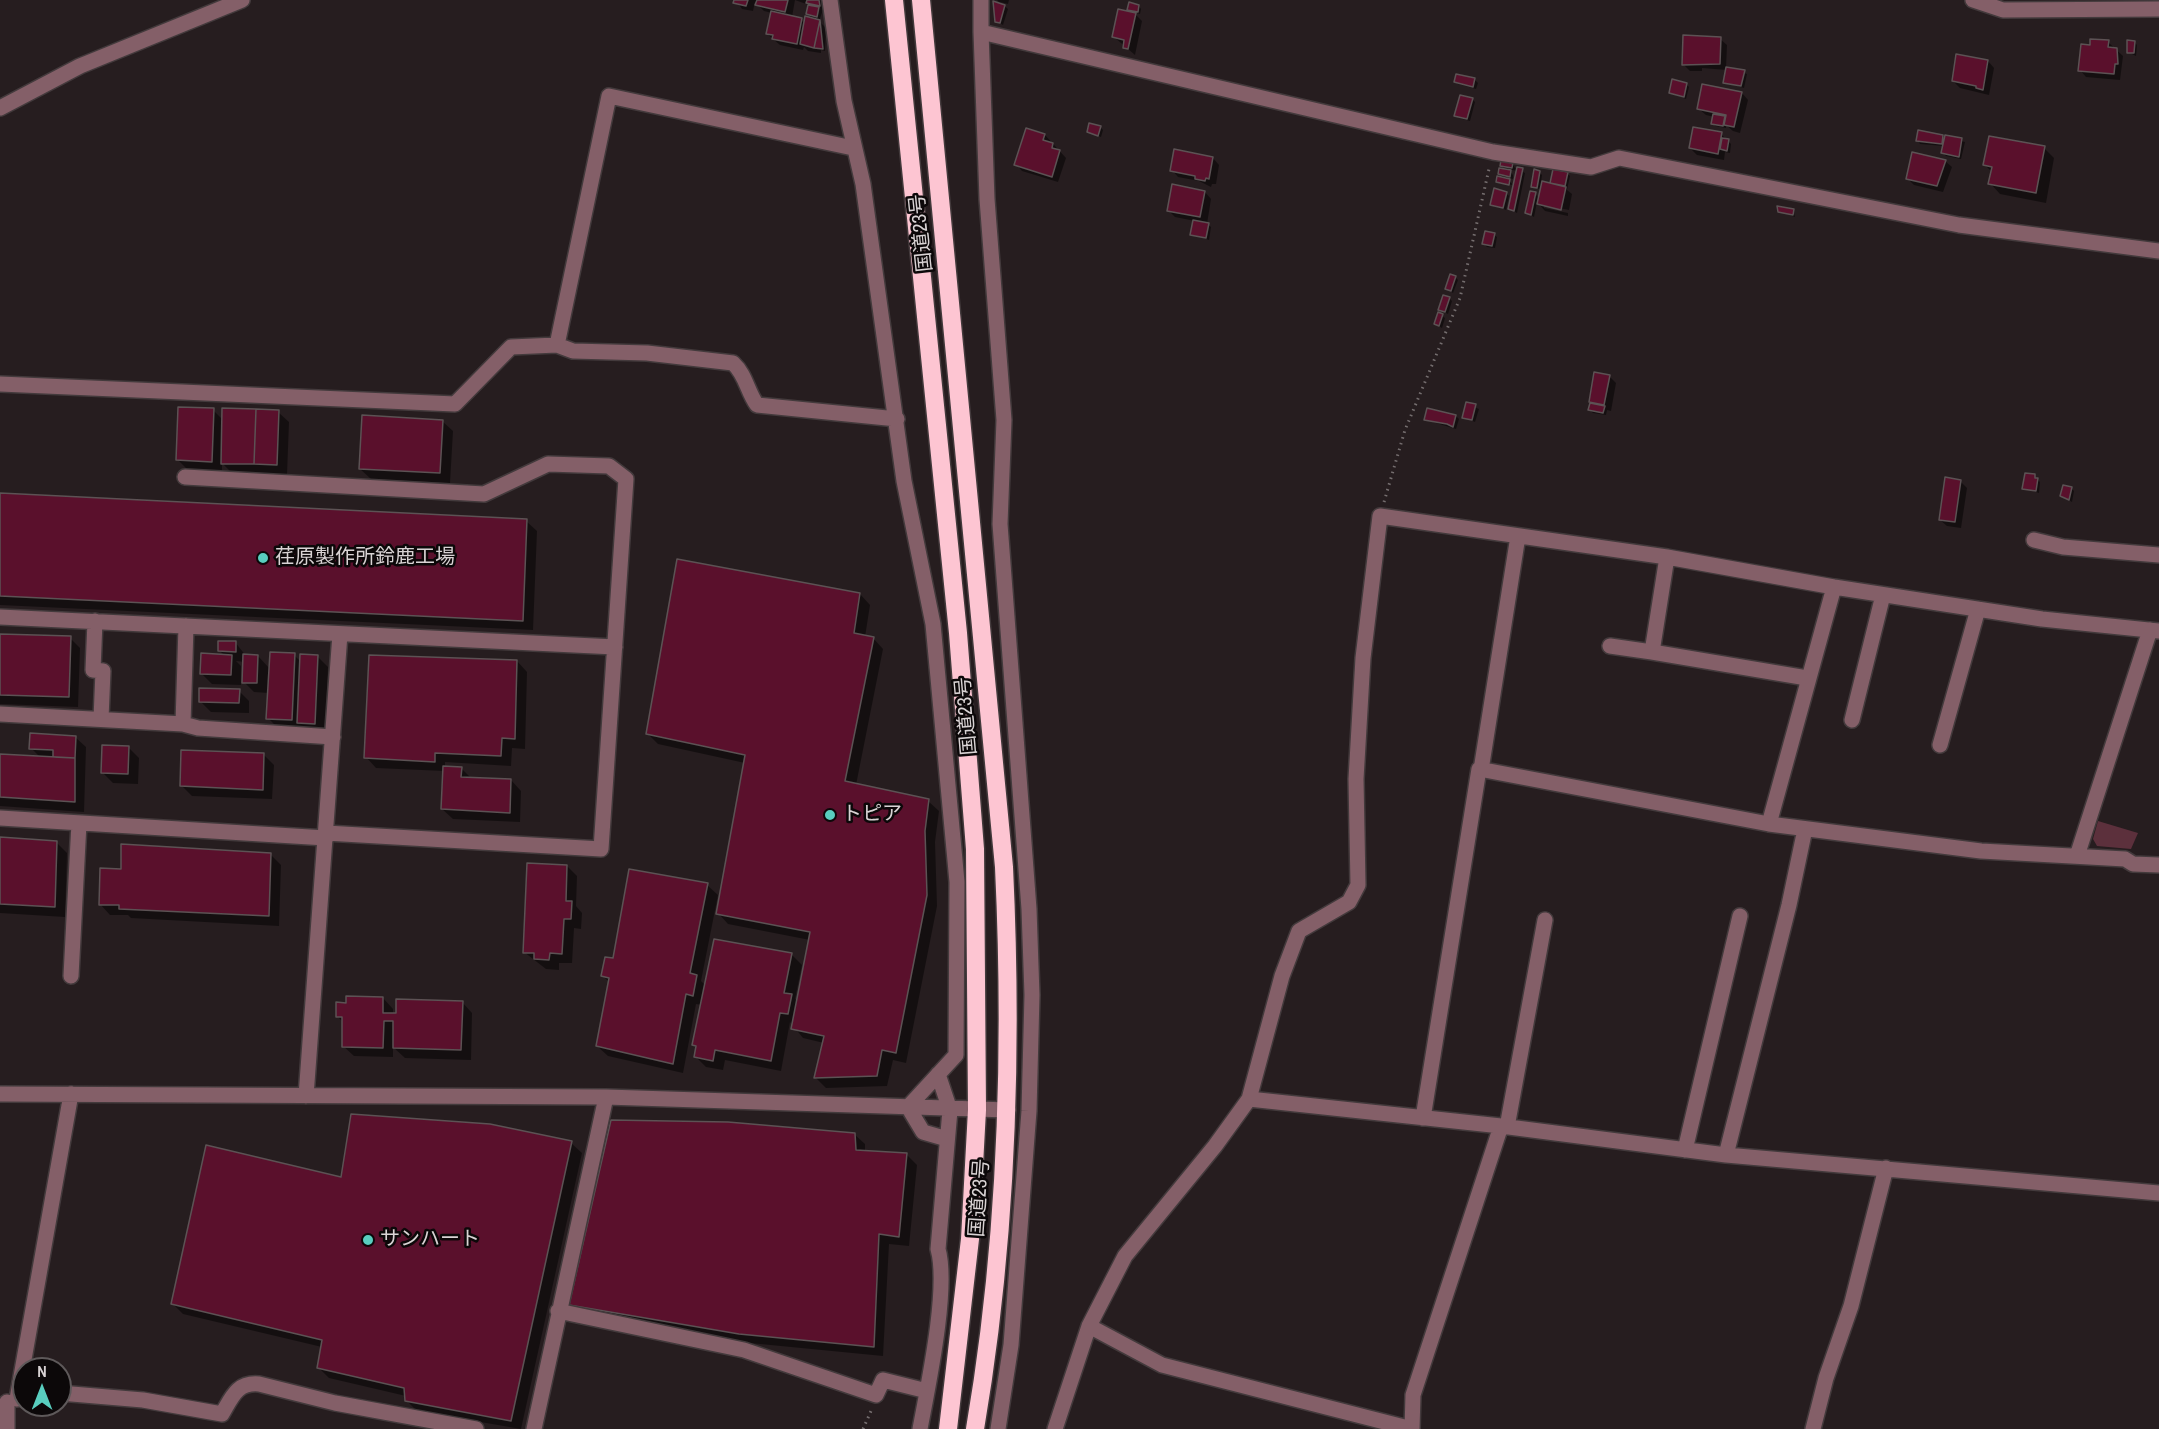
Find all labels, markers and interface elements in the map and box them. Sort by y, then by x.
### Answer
street label: 国道23号 [906,193,938,273]
place label: 荏原製作所鈴鹿工場 [275,546,455,570]
marker: 荏原製作所鈴鹿工場 [256,551,270,565]
street label: 国道23号 [952,676,982,756]
place label: トピア [842,803,902,827]
marker: トピア [823,808,837,822]
street label: 国道23号 [965,1158,995,1238]
place label: サンハート [380,1228,480,1252]
marker: サンハート [361,1233,375,1247]
north arrow [12,1357,72,1417]
text: N [37,1360,47,1382]

